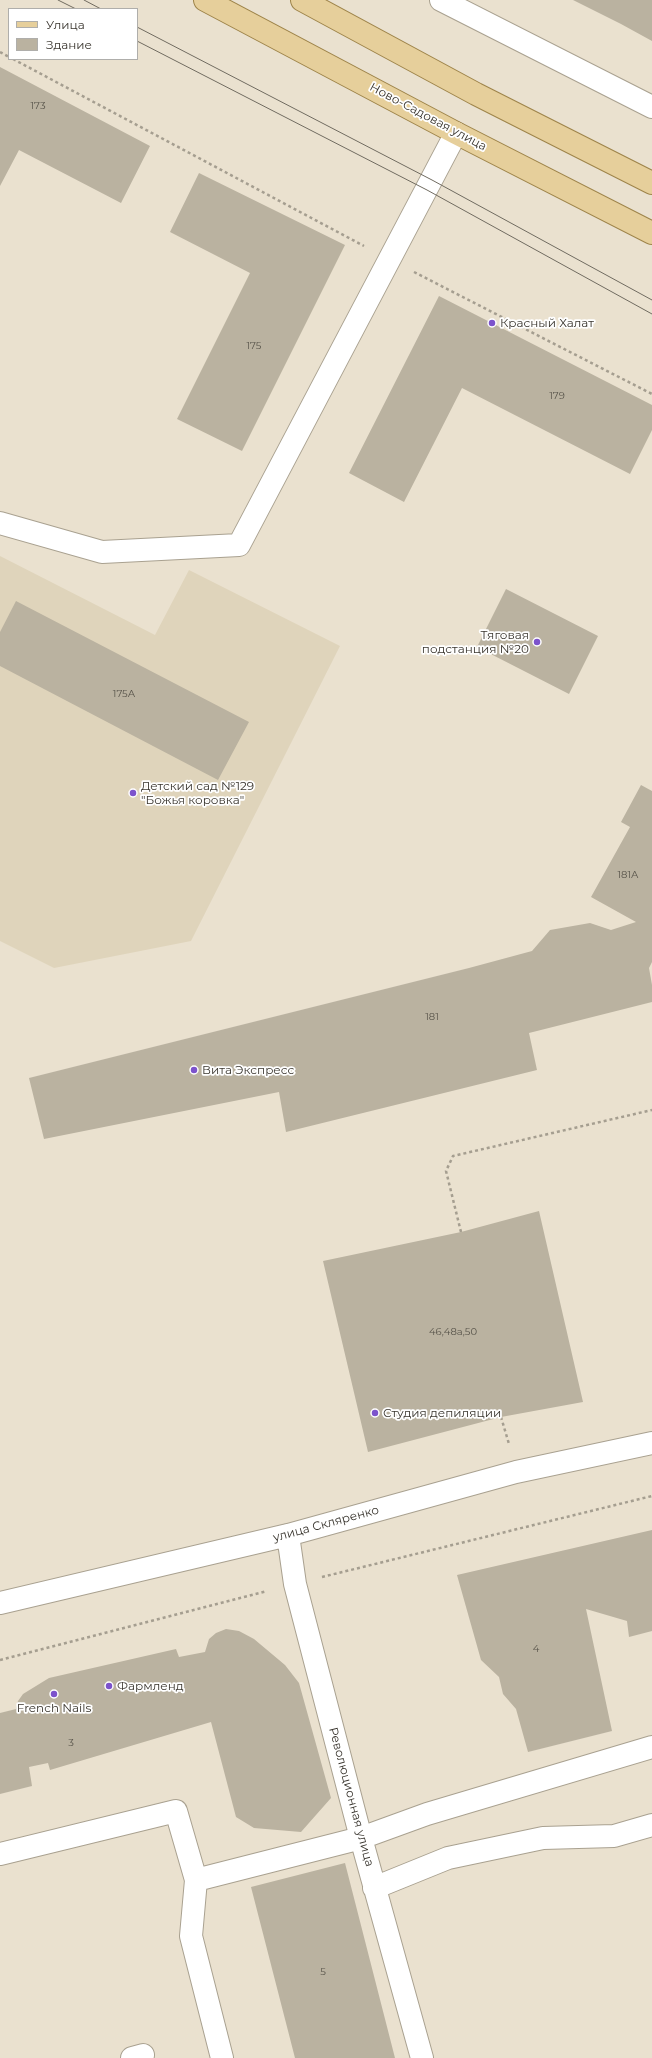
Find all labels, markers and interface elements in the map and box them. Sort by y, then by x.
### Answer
legend [8,8,138,60]
text: Улица [46,17,85,32]
text: Здание [46,37,92,52]
street label: Ново-Садовая улица [367,80,489,154]
house number: 173 [30,100,46,112]
place label: Красный Халат [500,316,594,330]
marker: Красный Халат [487,318,497,328]
house number: 175 [247,340,261,352]
house number: 179 [549,390,565,402]
place label: Тяговая подстанция №20 [422,628,529,656]
marker: Тяговая подстанция №20 [532,637,542,647]
house number: 175А [113,688,135,700]
place label: Детский сад №129 "Божья коровка" [141,779,254,807]
marker: Детский сад №129 "Божья коровка" [128,788,138,798]
house number: 181А [617,869,639,881]
house number: 181 [425,1011,439,1023]
place label: Вита Экспресс [202,1063,294,1077]
marker: Вита Экспресс [189,1065,199,1075]
house number: 46,48а,50 [429,1326,477,1338]
place label: Студия депиляции [383,1406,501,1420]
marker: Студия депиляции [370,1408,380,1418]
street label: улица Скляренко [271,1503,381,1545]
house number: 4 [533,1643,539,1655]
place label: Фармленд [117,1679,184,1693]
marker: Фармленд [104,1681,114,1691]
marker: French Nails [49,1689,59,1699]
place label: French Nails [17,1701,91,1715]
street label: Революционная улица [325,1726,377,1868]
house number: 3 [68,1737,74,1749]
house number: 5 [320,1966,326,1978]

